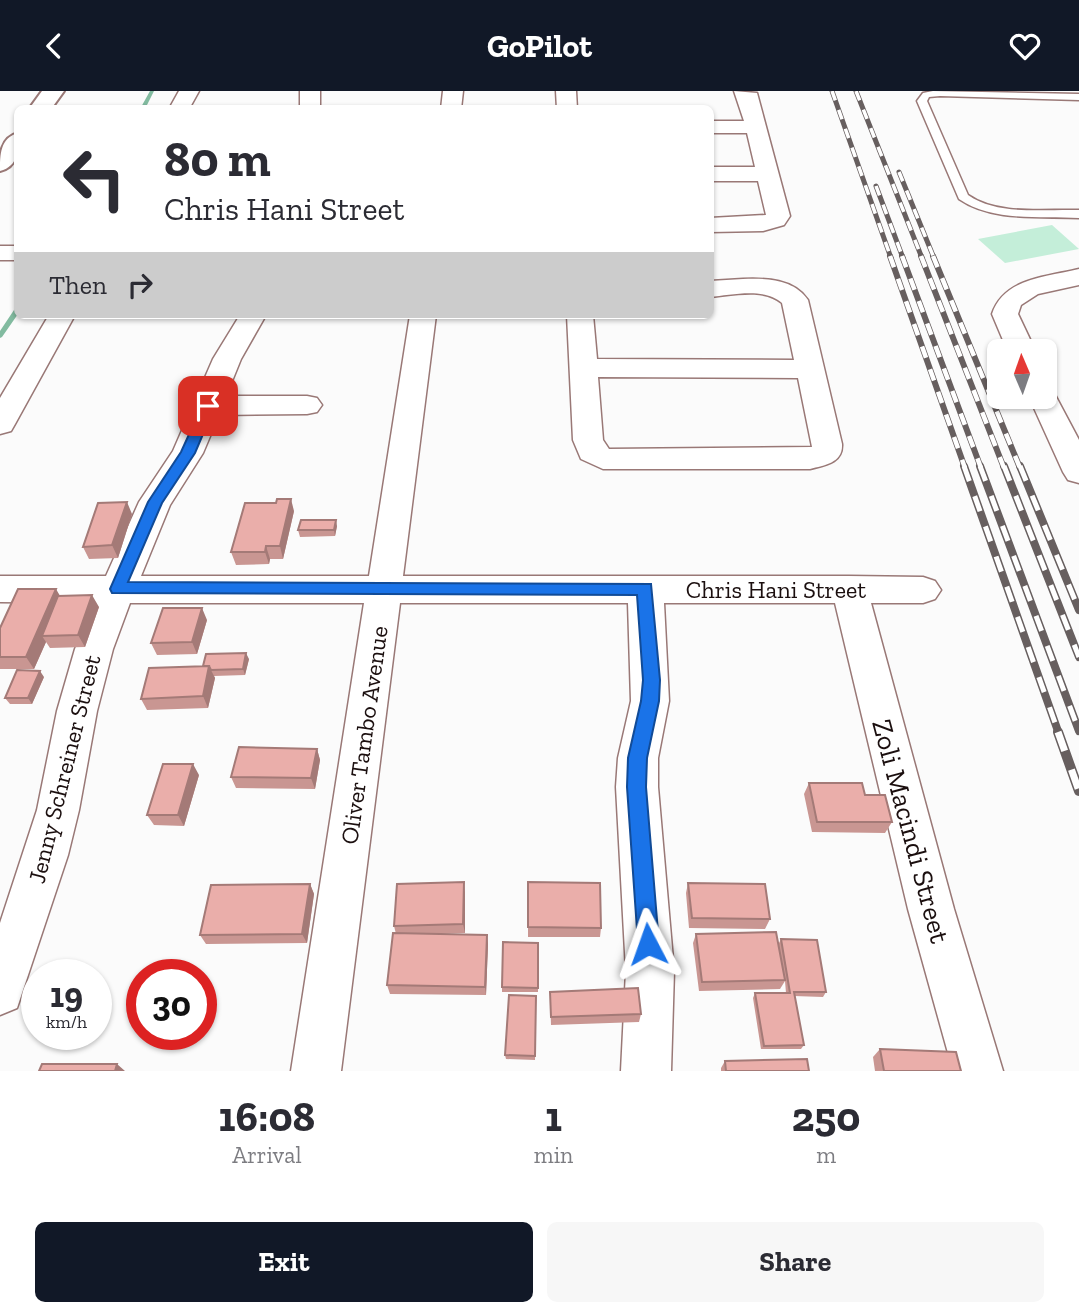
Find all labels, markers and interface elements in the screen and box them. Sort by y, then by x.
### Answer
icon: back [35,27,73,65]
text: GoPilot [487,27,592,65]
icon: heart [1006,27,1044,65]
text: 80 m [164,130,271,189]
icon: left [49,133,140,224]
text: Chris Hani Street [164,190,404,228]
icon: right [121,266,159,304]
text: Then [49,269,107,301]
north arrow [987,339,1057,409]
map controls [987,339,1057,409]
pin [178,376,238,436]
icon: arrive [189,387,227,425]
street label: Chris Hani Street [686,575,866,604]
street label: Oliver Tambo Avenue [334,624,394,846]
street label: Jenny Schreiner Street [22,652,106,886]
street label: Zoli Macindi Street [865,716,957,947]
position arrow [611,907,685,981]
speed limit sign: 30 [126,959,217,1050]
text: 19 [50,974,83,1016]
text: km/h [46,1011,87,1033]
text: 16:08 [219,1091,315,1142]
text: 1 [545,1091,562,1142]
text: 250 [792,1091,860,1142]
text: Arrival [232,1141,302,1169]
text: min [534,1141,573,1169]
text: m [816,1141,836,1169]
button: Exit [35,1222,533,1302]
button: Share [547,1222,1044,1302]

